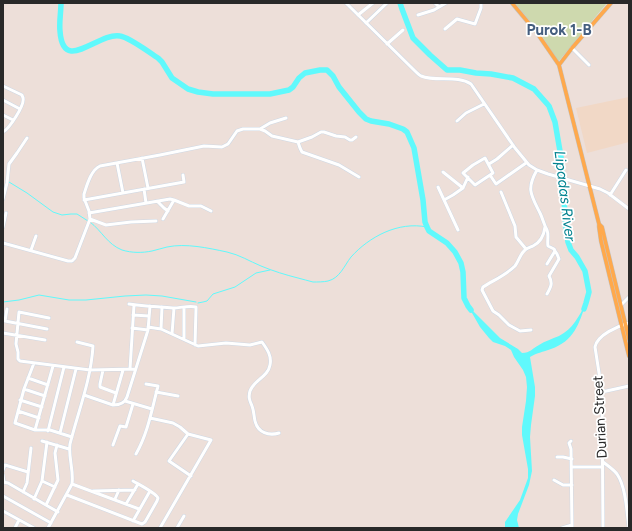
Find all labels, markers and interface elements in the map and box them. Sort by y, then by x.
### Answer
district label: Purok 1-B [526,21,592,39]
water label: Lipadas River [551,150,580,243]
street label: Durian Street [589,375,611,459]

